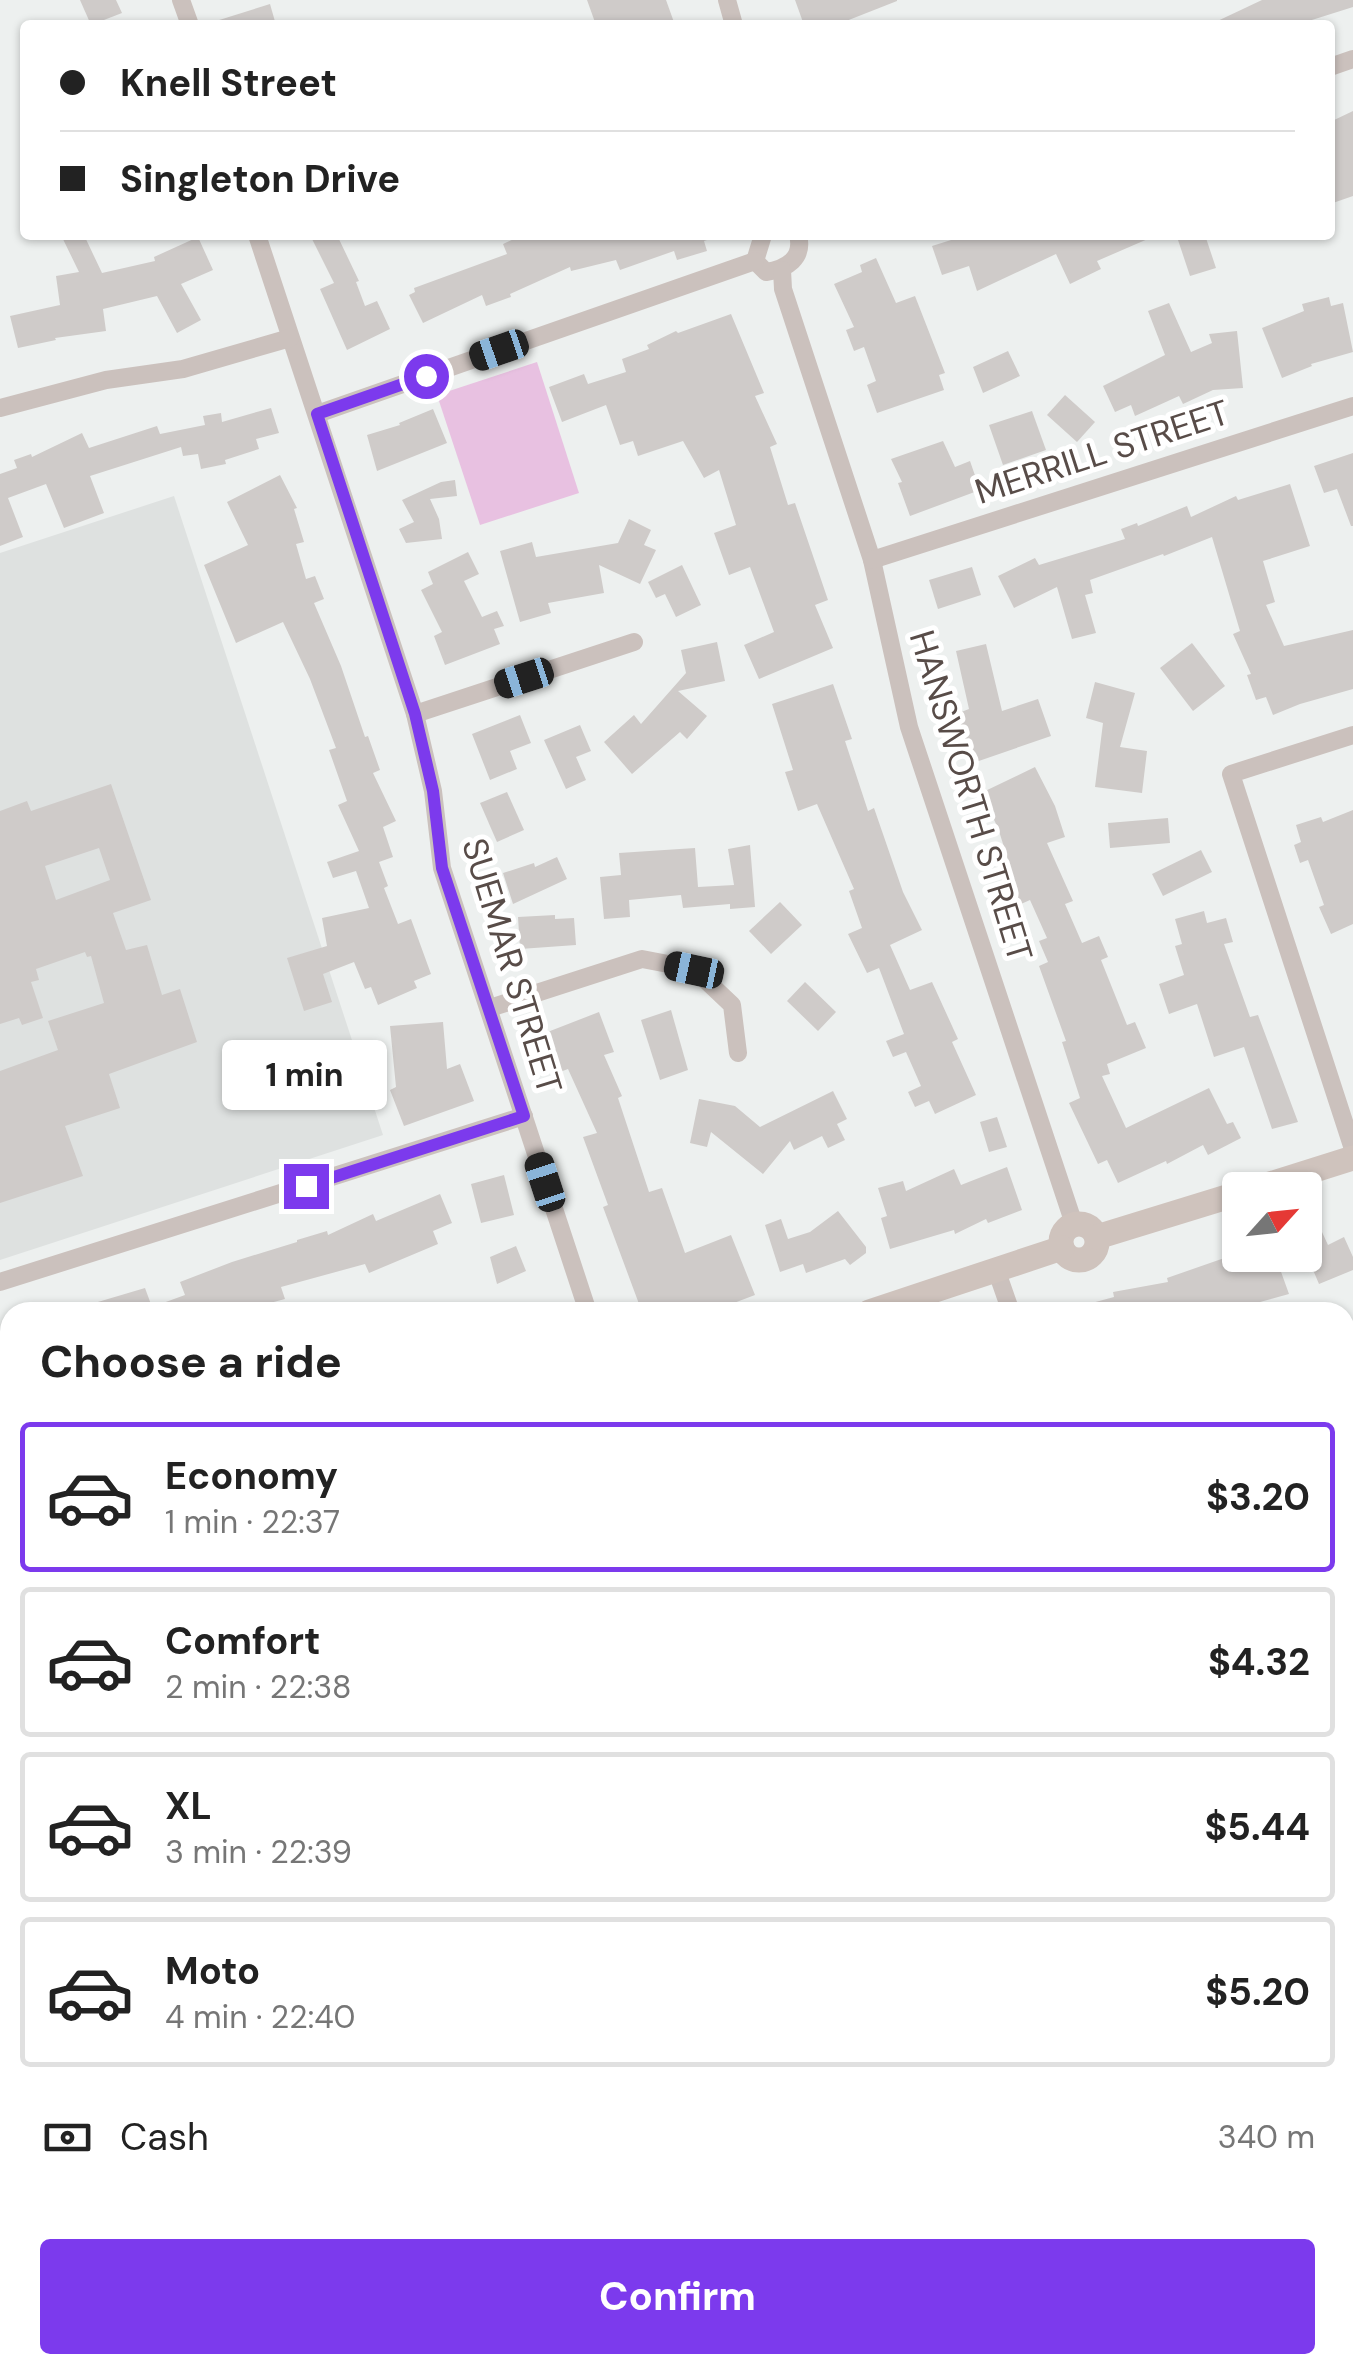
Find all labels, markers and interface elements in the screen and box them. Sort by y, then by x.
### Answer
text: Knell Street [120,58,337,108]
text: Singleton Drive [120,154,400,204]
car [466,326,532,374]
route start [404,354,449,399]
street label: MERRILL STREET [969,389,1235,515]
street label: HANSWORTH STREET [899,625,1043,967]
car [491,654,557,702]
street label: SUEMAR STREET [451,833,573,1099]
car [662,949,726,991]
callout: 1 min [224,1041,388,1111]
text: 1 min [266,1054,343,1096]
car [521,1149,569,1215]
route end [284,1164,329,1209]
north arrow [1222,1172,1322,1272]
map controls [1222,1172,1322,1272]
text: Choose a ride [40,1332,342,1391]
text: Economy [165,1451,338,1501]
icon: car [45,1452,135,1542]
text: $3.20 [1206,1472,1310,1522]
text: 1 min · 22:37 [165,1501,340,1543]
text: Comfort [165,1616,321,1666]
icon: car [45,1617,135,1707]
text: $4.32 [1208,1637,1310,1687]
text: 2 min · 22:38 [165,1666,352,1708]
text: XL [165,1781,212,1831]
icon: car [45,1782,135,1872]
text: $5.44 [1204,1802,1310,1852]
text: 3 min · 22:39 [165,1831,352,1873]
text: Moto [165,1946,260,1996]
icon: car [45,1947,135,2037]
text: $5.20 [1205,1967,1310,2017]
text: 4 min · 22:40 [165,1996,356,2038]
icon: cash [40,2110,95,2165]
text: Cash [120,2112,209,2162]
text: 340 m [1218,2116,1315,2158]
button: Confirm [40,2239,1315,2354]

